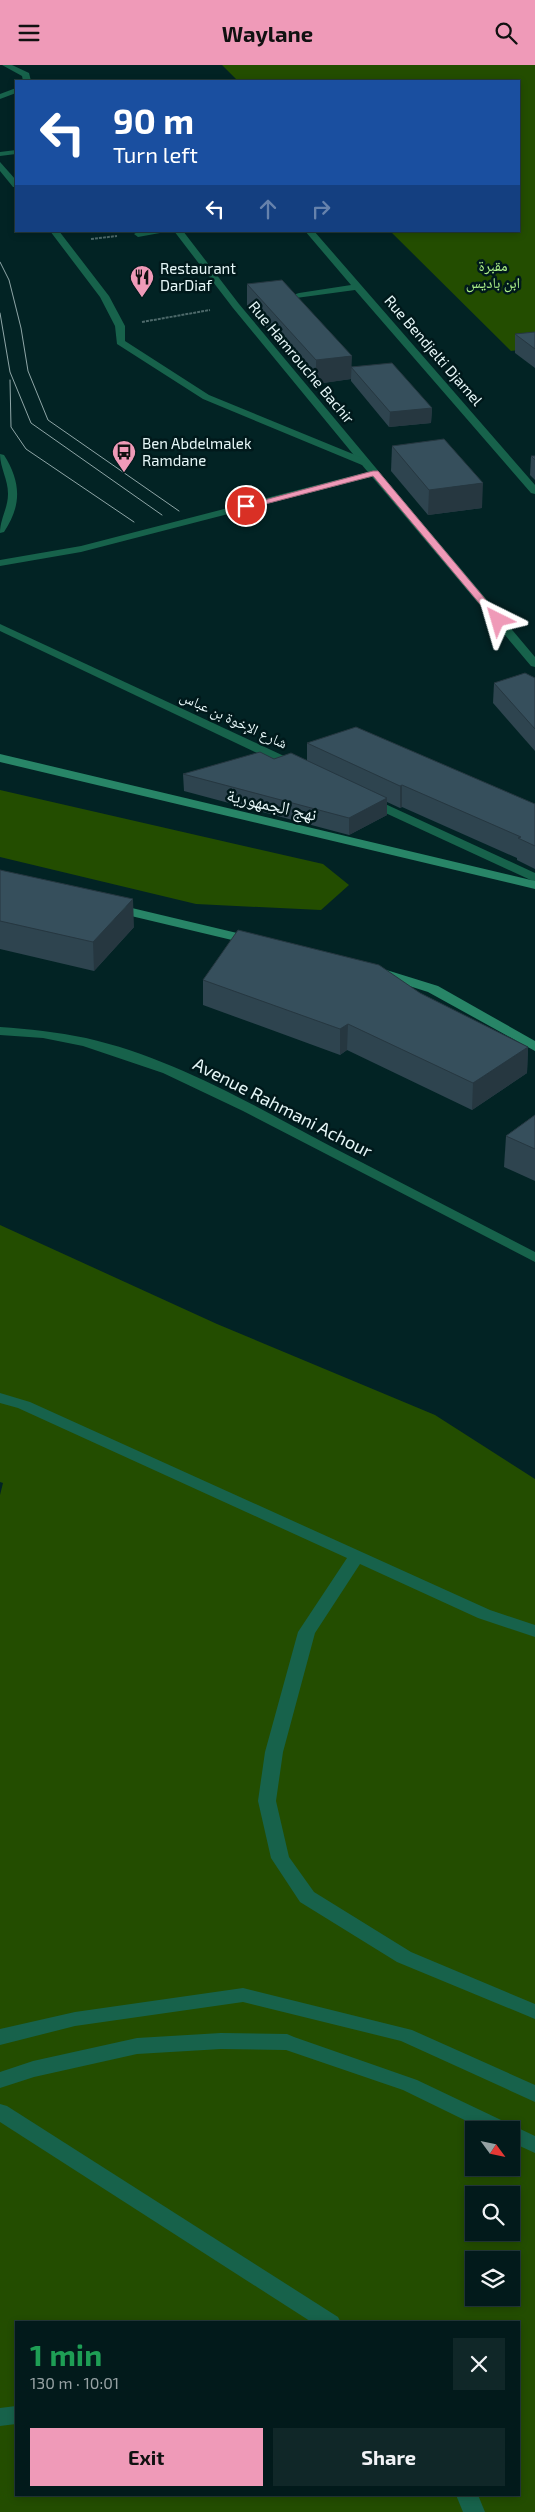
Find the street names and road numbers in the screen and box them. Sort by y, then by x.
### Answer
street label: Rue Bendjelti Djamel [380,291,487,410]
street label: Rue Hamrouche Bachir [246,297,358,427]
street label: شارع الإخوة بن عباس [177,686,291,754]
street label: نهج الجمهورية [224,783,319,827]
street label: Avenue Rahmani Achour [190,1052,376,1162]

